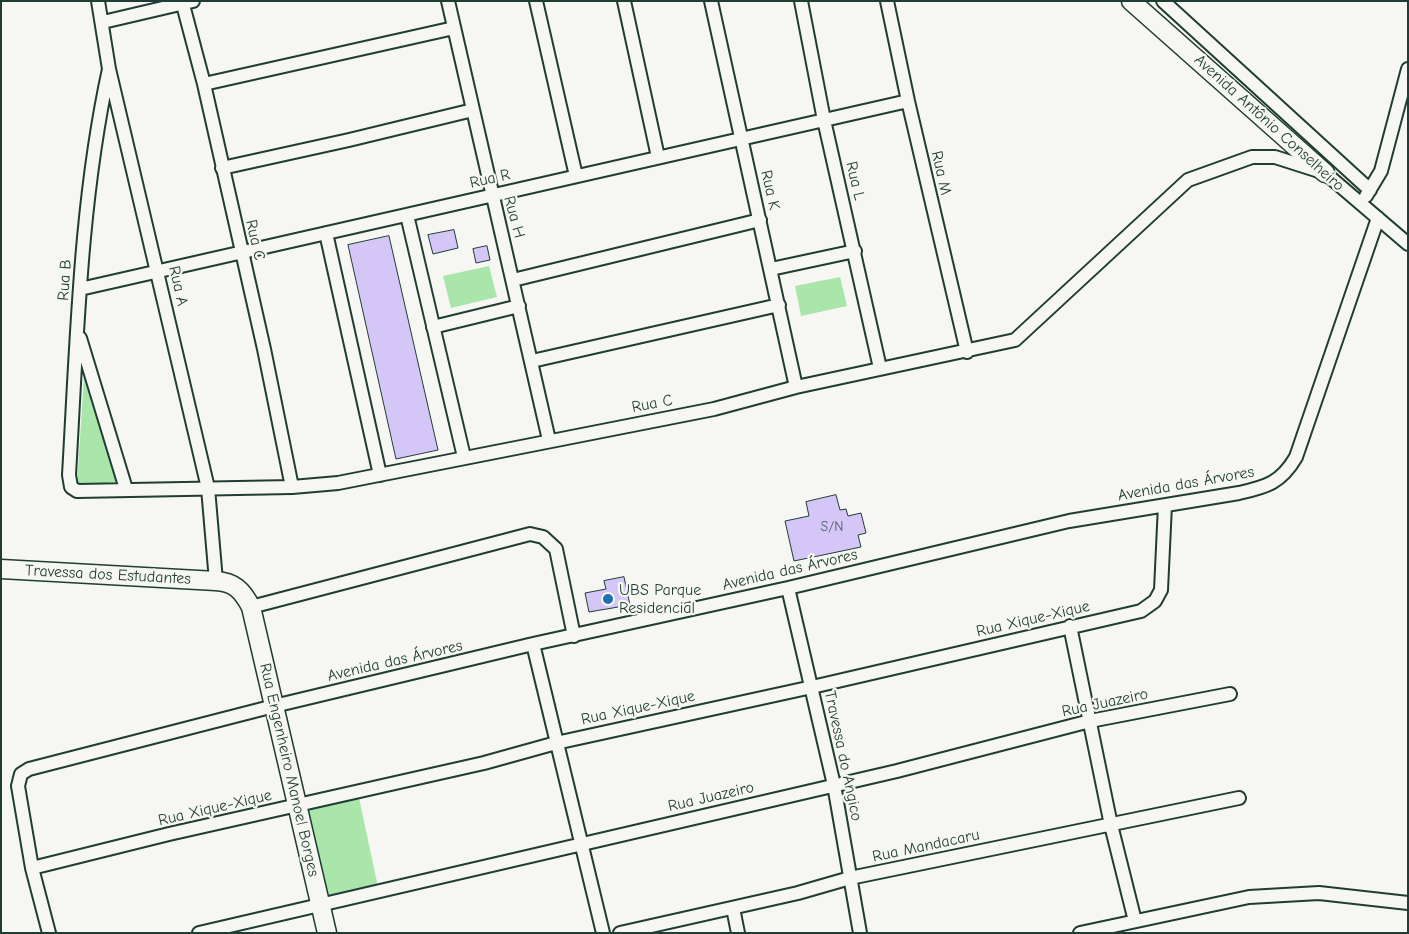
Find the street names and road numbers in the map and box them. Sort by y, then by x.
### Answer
street label: Avenida Antônio Conselheiro [1190,51,1348,195]
street label: Rua M [927,149,955,197]
street label: Rua L [841,160,869,202]
street label: Rua R [468,165,512,193]
street label: Rua K [756,168,784,212]
street label: Rua H [499,194,529,240]
street label: Rua C [241,218,269,262]
street label: Rua B [54,259,76,301]
street label: Rua A [164,264,192,308]
street label: Rua C [630,391,674,417]
street label: Avenida das Árvores [1116,463,1256,505]
street label: Avenida das Árvores [721,545,859,595]
street label: Travessa dos Estudantes [25,561,191,589]
street label: Rua Xique-Xique [974,597,1092,641]
street label: Avenida das Árvores [326,636,464,686]
street label: Rua Engenheiro Manoel Borges [255,661,323,879]
street label: Rua Juazeiro [1060,684,1150,722]
street label: Rua Xique-Xique [579,687,697,729]
street label: Travessa do Angico [820,689,866,823]
street label: Rua Juazeiro [666,778,756,816]
street label: Rua Xique-Xique [156,786,274,830]
street label: Rua Mandacaru [871,825,981,867]

